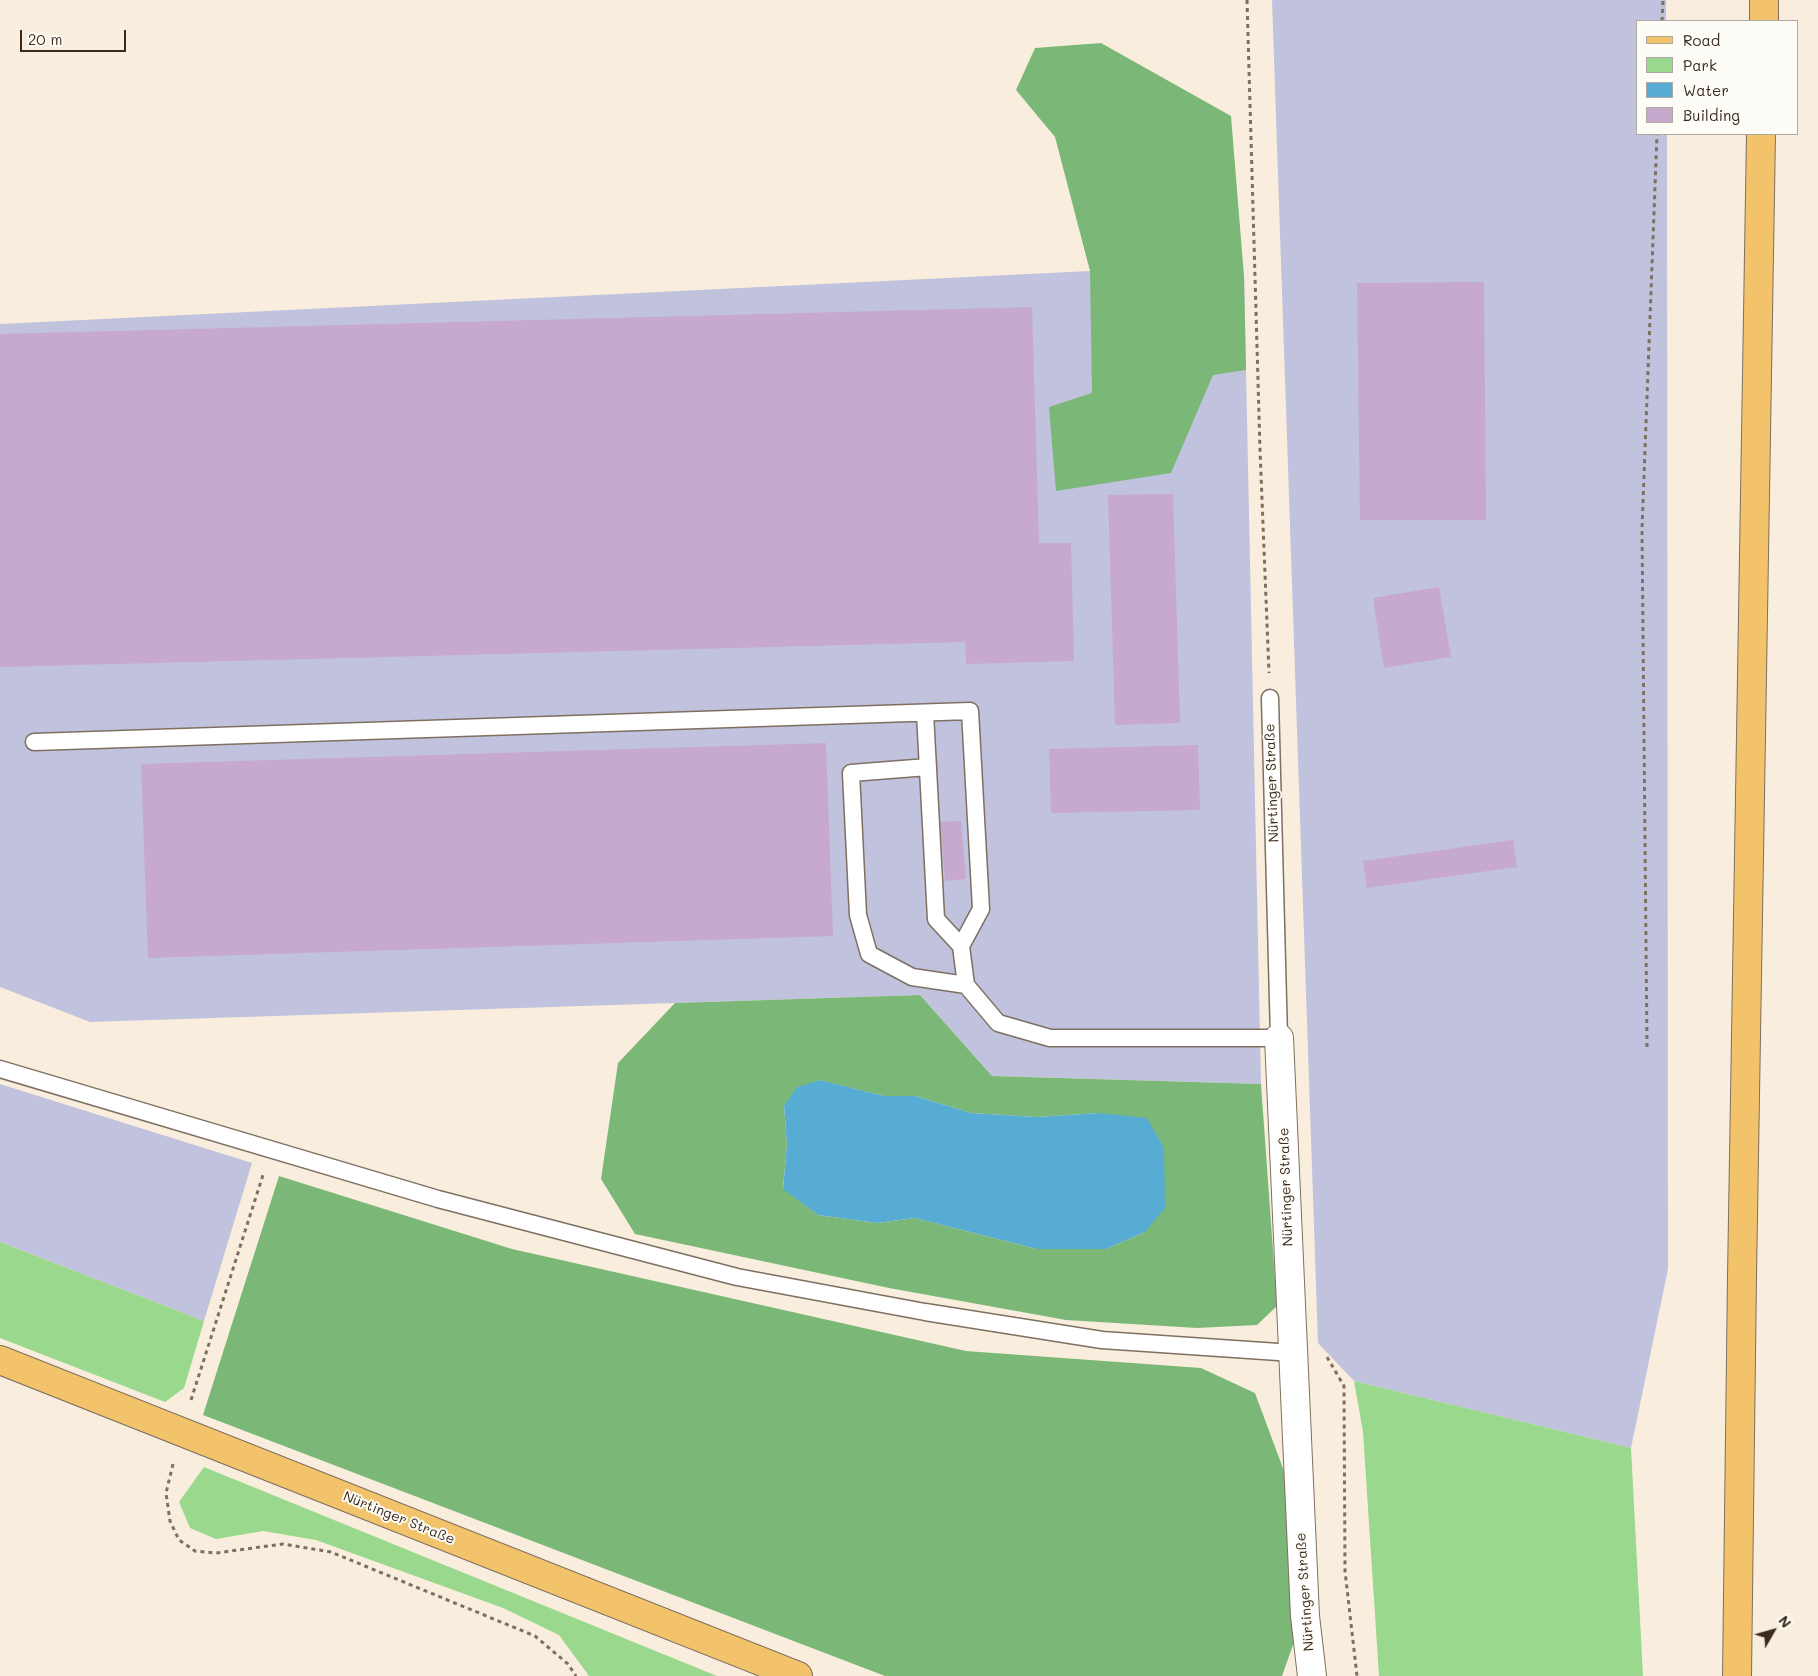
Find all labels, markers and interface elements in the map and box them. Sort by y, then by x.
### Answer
scale bar [22,20,129,52]
legend [1636,20,1798,135]
text: 20 m [28,29,62,49]
text: Road [1683,30,1720,50]
text: Park [1683,55,1717,75]
text: Water [1683,80,1729,100]
text: Building [1683,105,1740,125]
street label: Nürtinger Straße [1262,723,1282,843]
street label: Nürtinger Straße [1276,1127,1296,1247]
street label: Nürtinger Straße [341,1488,457,1548]
street label: Nürtinger Straße [1292,1532,1318,1652]
north arrow [1748,1606,1798,1656]
text: N [1774,1611,1796,1631]

